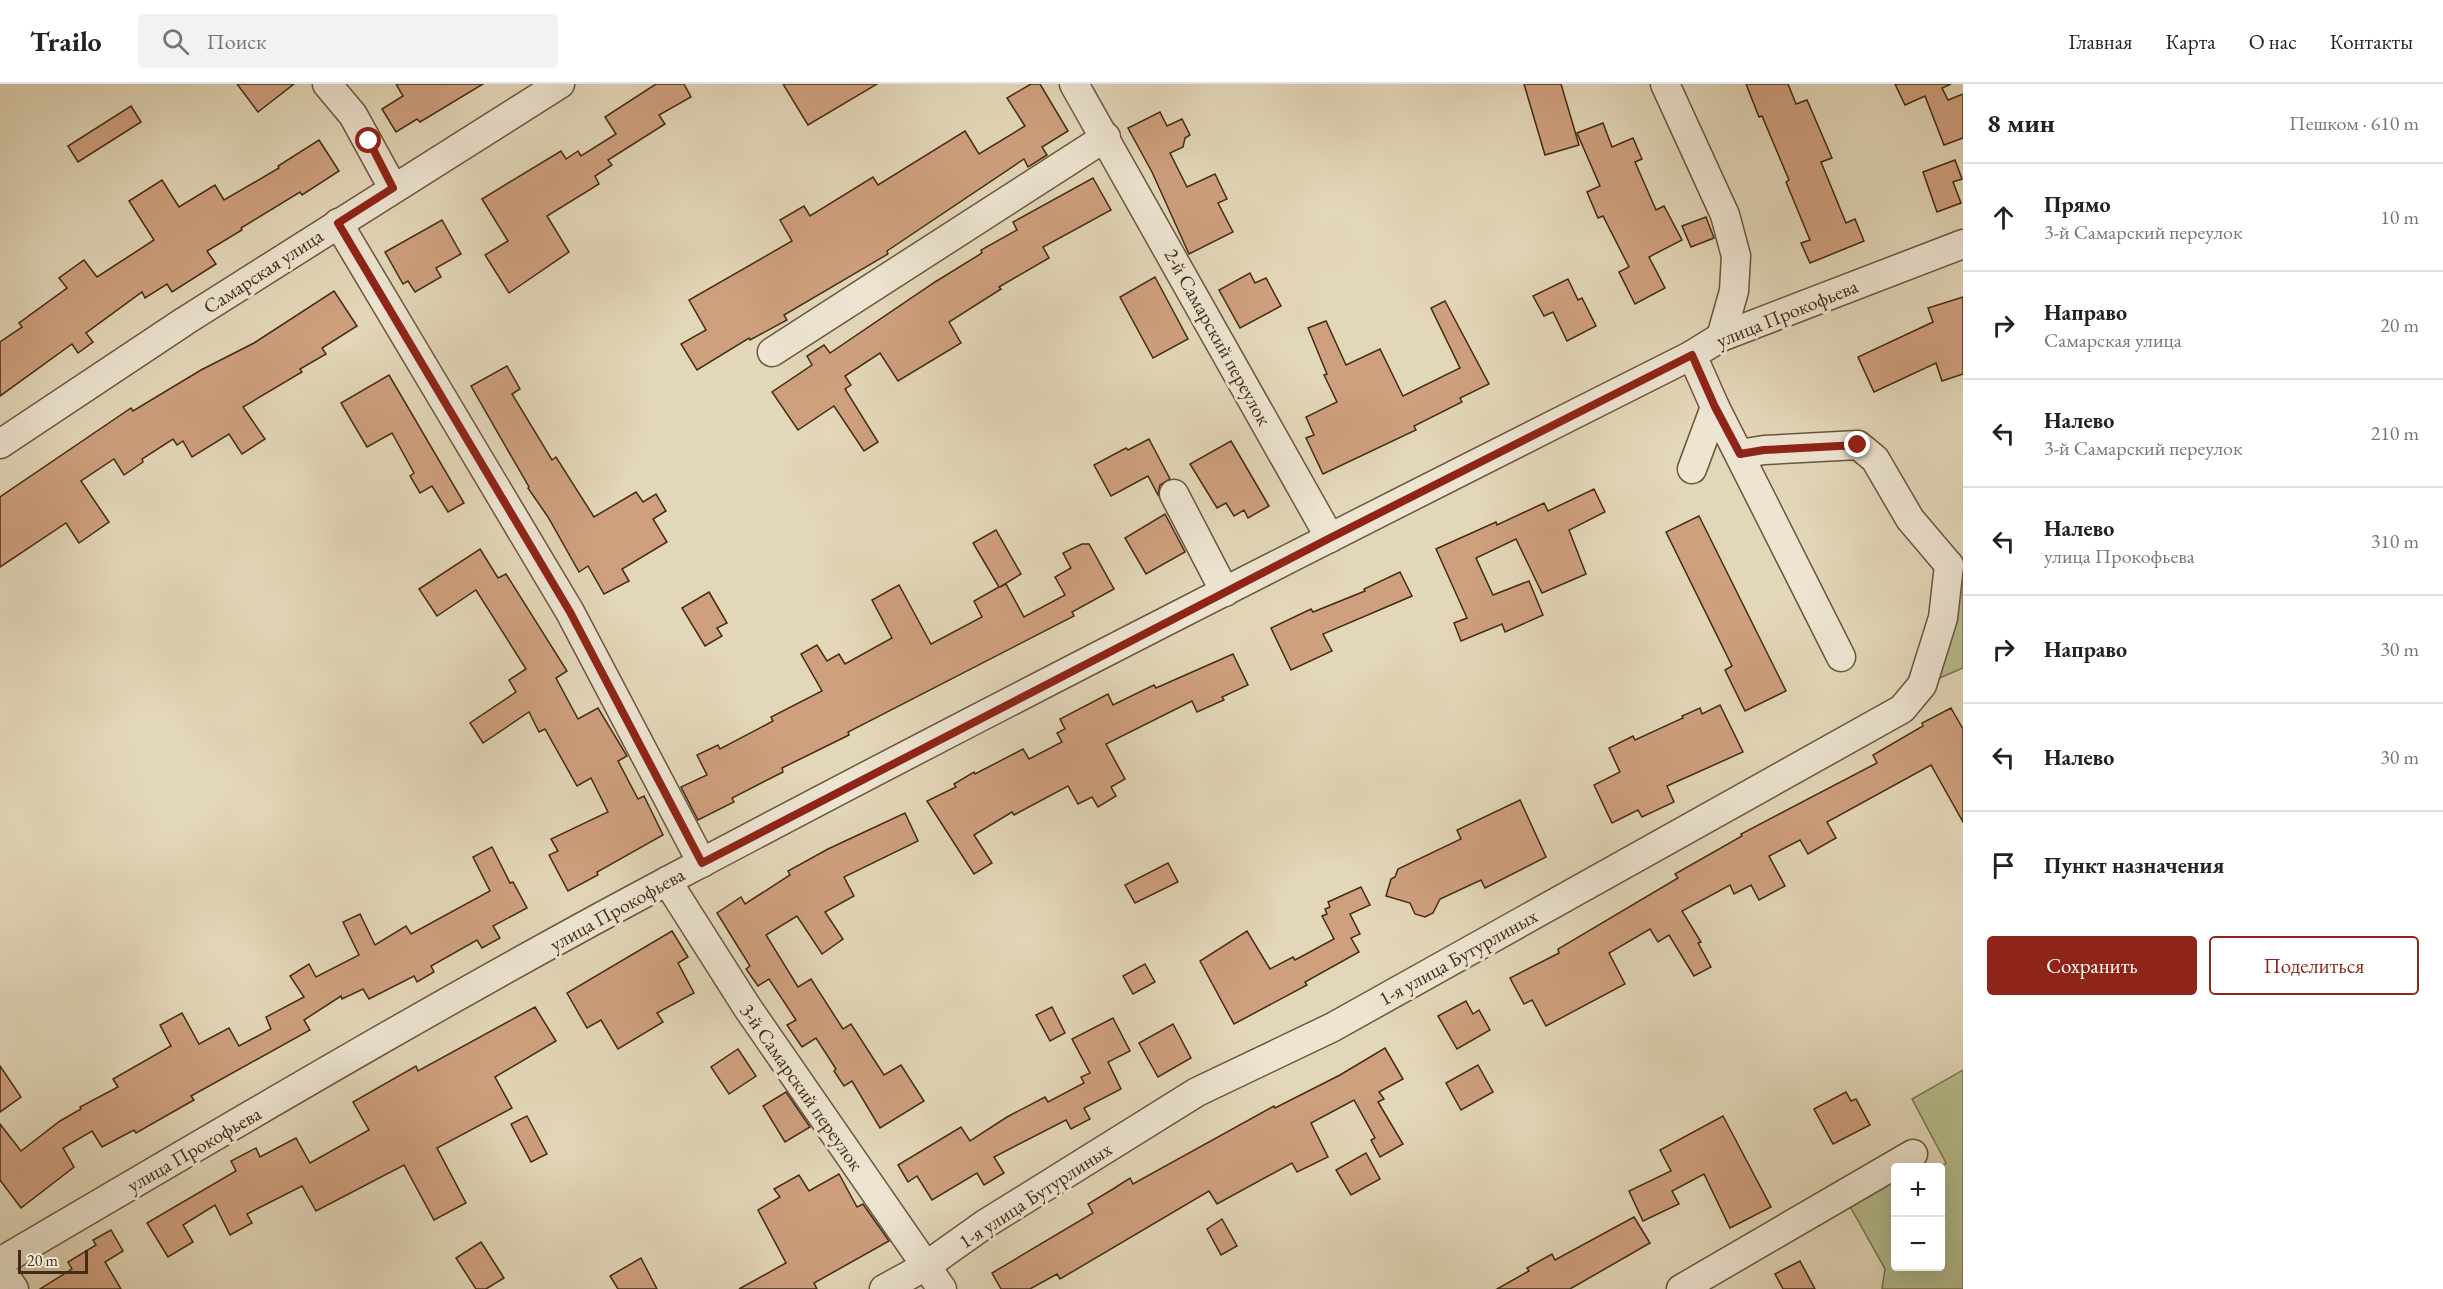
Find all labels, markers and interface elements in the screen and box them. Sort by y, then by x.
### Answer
search box [138,14,558,68]
text: Trailo [30,23,102,59]
icon: search [159,25,192,58]
text: Поиск [207,27,266,56]
text: Главная [2068,28,2132,55]
text: Карта [2165,28,2216,55]
text: О нас [2249,28,2297,55]
text: Контакты [2330,28,2413,55]
text: 8 мин [1987,106,2055,140]
text: Пешком · 610 m [2289,110,2419,136]
route start [355,127,381,153]
text: Прямо [2044,190,2111,219]
icon: ahead [1987,201,2020,234]
text: 10 m [2380,204,2419,230]
text: 3-й Самарский переулок [2044,219,2243,245]
street label: Самарская улица [198,223,328,319]
street label: 2-й Самарский переулок [1158,244,1278,431]
street label: улица Прокофьева [1712,273,1862,353]
text: Направо [2044,298,2127,327]
icon: right [1987,309,2020,342]
text: 20 m [2380,312,2419,338]
text: Самарская улица [2044,327,2182,353]
text: Налево [2044,406,2114,435]
icon: left [1987,417,2020,450]
text: 210 m [2371,420,2419,446]
route end [1844,431,1870,457]
text: 3-й Самарский переулок [2044,435,2243,461]
text: Налево [2044,514,2114,543]
icon: left [1987,525,2020,558]
text: 310 m [2371,528,2419,554]
text: улица Прокофьева [2044,543,2195,569]
icon: right [1987,633,2020,666]
text: Направо [2044,635,2127,664]
text: 30 m [2380,636,2419,662]
icon: left [1987,741,2020,774]
text: Налево [2044,743,2114,772]
text: 30 m [2380,744,2419,770]
icon: arrive [1987,849,2020,882]
text: Пункт назначения [2044,851,2224,880]
street label: улица Прокофьева [545,861,689,957]
street label: 1-я улица Бутурлиных [1374,902,1542,1011]
button: Сохранить [1987,936,2197,995]
button: Поделиться [2209,936,2419,995]
street label: 3-й Самарский переулок [734,998,870,1176]
street label: улица Прокофьева [122,1100,266,1198]
street label: 1-я улица Бутурлиных [953,1136,1117,1254]
map controls [1891,1163,1945,1271]
button: + [1891,1163,1945,1217]
button: − [1891,1217,1945,1271]
scale bar [18,1247,88,1274]
text: 20 m [27,1250,58,1271]

